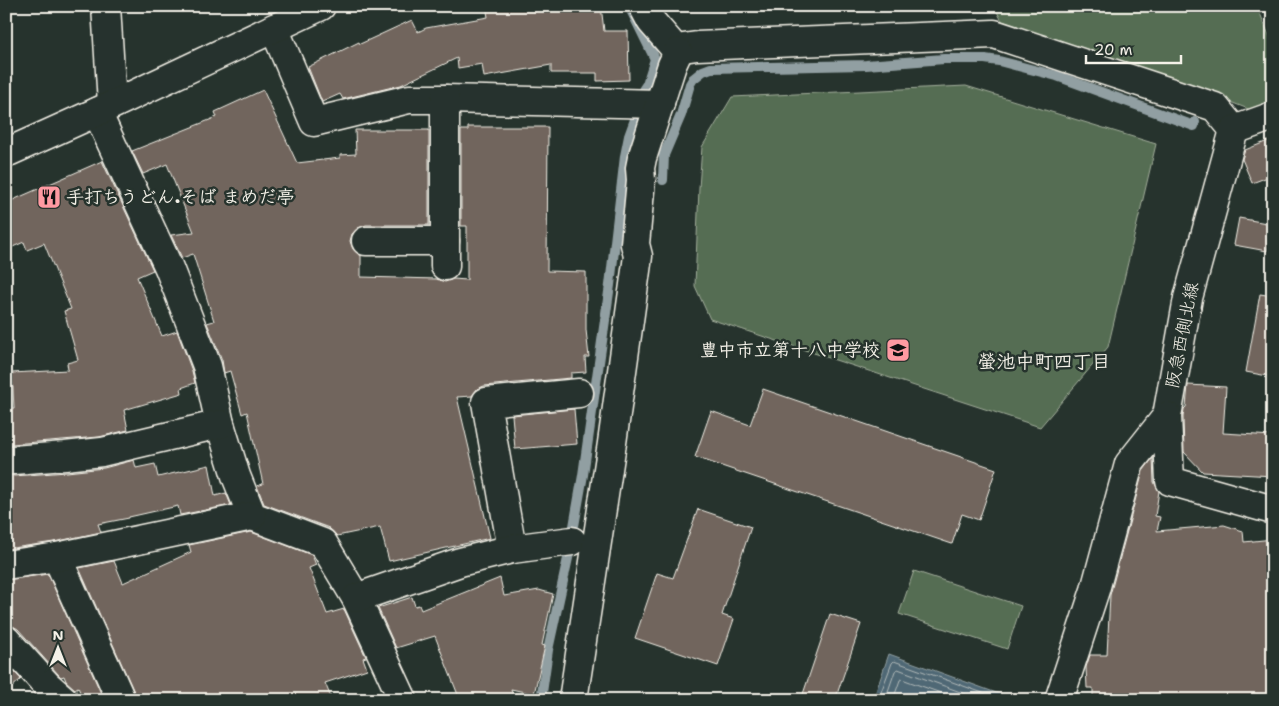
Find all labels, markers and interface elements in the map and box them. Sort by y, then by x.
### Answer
scale bar [1086,32,1182,64]
text: 20 m [1094,40,1133,60]
restaurant icon: 手打ちうどん.そば まめだ亭 [36,184,62,210]
place label: 手打ちうどん.そば まめだ亭 [66,185,295,209]
street label: 阪急西側北線 [1160,280,1204,390]
school or university icon: 豊中市立第十八中学校 [885,337,911,363]
place label: 豊中市立第十八中学校 [700,338,880,362]
district label: 螢池中町四丁目 [977,349,1111,374]
north arrow [32,624,82,674]
text: N [52,626,64,644]

